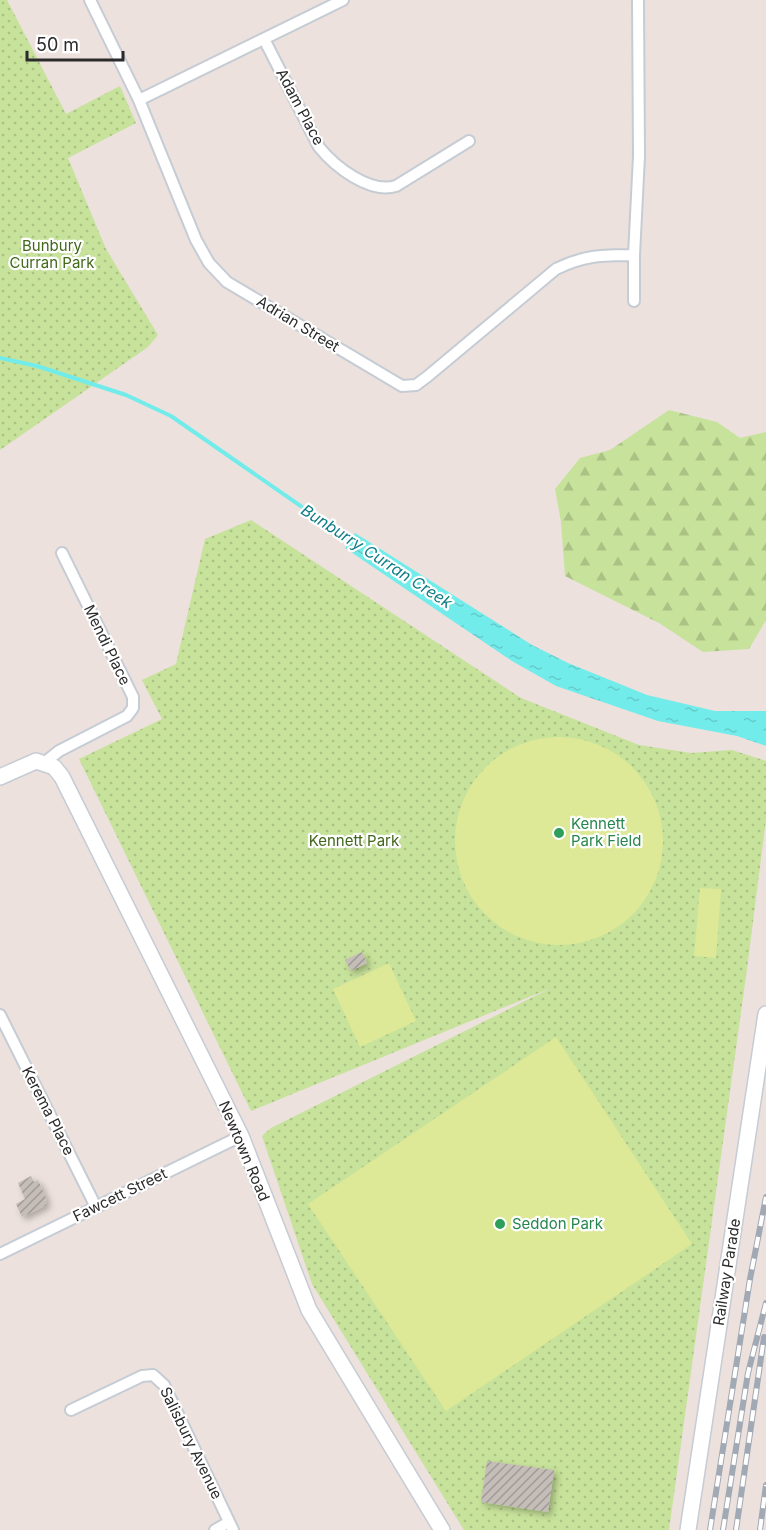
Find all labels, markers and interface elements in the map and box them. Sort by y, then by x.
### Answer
scale bar [27,24,123,62]
text: 50 m [36,34,79,55]
street label: Adam Place [272,65,329,148]
park label: Bunbury Curran Park [10,236,95,272]
street label: Adrian Street [254,292,343,356]
water label: Bunburry Curran Creek [298,500,457,613]
street label: Mendi Place [80,601,135,688]
place label: Kennett Park Field [571,814,641,850]
marker: Kennett Park Field [552,826,566,840]
park label: Kennett Park [309,831,400,850]
street label: Kerema Place [18,1063,79,1158]
street label: Newtown Road [215,1098,274,1204]
street label: Fawcett Street [70,1164,170,1225]
place label: Seddon Park [512,1214,604,1233]
marker: Seddon Park [493,1217,507,1231]
street label: Railway Parade [709,1217,744,1327]
street label: Salisbury Avenue [156,1384,227,1502]

